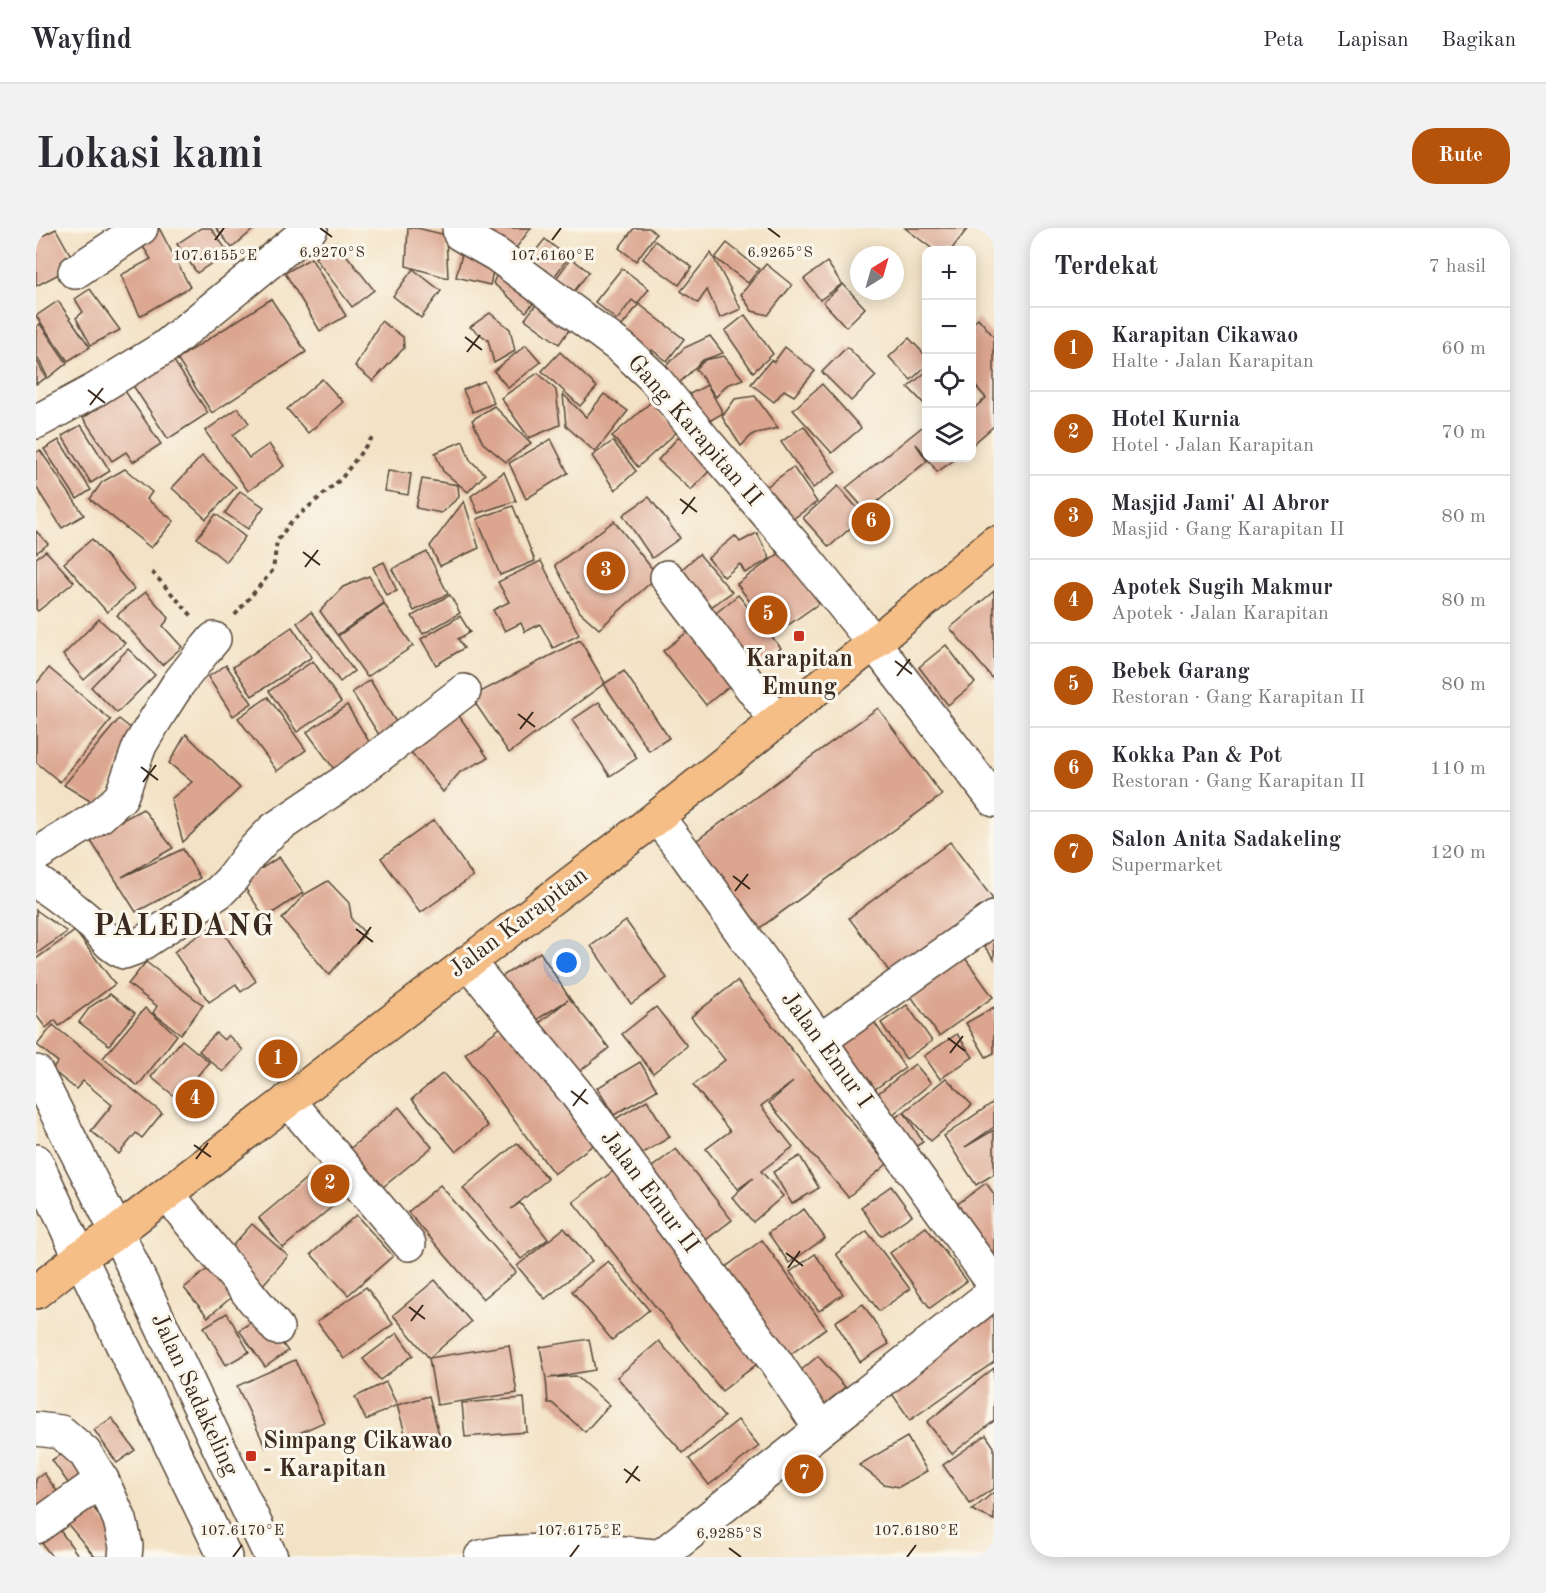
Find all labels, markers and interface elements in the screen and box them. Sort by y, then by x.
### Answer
text: Wayfind [30,27,132,55]
text: Peta [1263,30,1304,51]
text: Lapisan [1337,30,1408,51]
text: Bagikan [1441,30,1516,51]
button: Rute [1412,128,1510,184]
text: Lokasi kami [36,135,263,177]
text: 6.9270°S [299,246,365,261]
text: 6.9265°S [747,246,813,261]
north arrow [850,246,904,300]
map controls [922,246,976,462]
button: + [922,246,976,300]
text: 107.6155°E [173,249,257,264]
text: 107.6160°E [510,249,594,264]
text: Terdekat [1054,254,1158,280]
text: 7 hasil [1429,257,1486,277]
button: − [922,300,976,354]
text: Karapitan Cikawao [1111,325,1298,347]
text: 1 [1068,339,1079,359]
text: 60 m [1441,339,1486,359]
street label: Gang Karapitan II [622,351,766,511]
text: Halte · Jalan Karapitan [1111,352,1314,372]
button: locate [922,354,976,408]
button: layers [922,408,976,462]
text: Hotel Kurnia [1111,409,1240,431]
text: 2 [1068,423,1079,443]
text: 70 m [1441,423,1486,443]
text: Hotel · Jalan Karapitan [1111,436,1314,456]
text: Masjid Jami' Al Abror [1111,493,1329,515]
pin: 6 [852,500,890,544]
text: 3 [1068,507,1079,527]
text: 80 m [1441,507,1486,527]
text: Masjid · Gang Karapitan II [1111,520,1345,540]
pin: 3 [586,548,626,594]
text: Apotek Sugih Makmur [1111,577,1333,599]
text: 4 [1068,591,1079,611]
text: 80 m [1441,591,1486,611]
pin: 5 [748,592,788,638]
text: Apotek · Jalan Karapitan [1111,604,1329,624]
marker: Karapitan Emung [792,629,806,643]
place label: Karapitan Emung [745,648,853,700]
text: Bebek Garang [1111,661,1250,683]
text: 5 [1068,675,1079,695]
text: 80 m [1441,675,1486,695]
text: Restoran · Gang Karapitan II [1111,688,1365,708]
text: Kokka Pan & Pot [1111,745,1282,767]
text: 6 [1068,759,1079,779]
text: 110 m [1430,759,1486,779]
text: Restoran · Gang Karapitan II [1111,772,1365,792]
text: Salon Anita Sadakeling [1111,829,1341,851]
text: 7 [1068,843,1079,863]
text: 120 m [1430,843,1486,863]
text: Supermarket [1111,856,1222,876]
street label: Jalan Karapitan [445,863,593,983]
district label: PALEDANG [93,912,275,942]
your location [552,948,581,977]
street label: Jalan Emur I [776,987,876,1113]
pin: 1 [258,1036,298,1082]
pin: 4 [176,1076,214,1122]
street label: Jalan Emur II [595,1126,703,1258]
pin: 2 [310,1162,350,1206]
street label: Jalan Sadakeling [146,1310,242,1480]
place label: Simpang Cikawao - Karapitan [263,1430,453,1482]
marker: Simpang Cikawao - Karapitan [244,1449,258,1463]
pin: 7 [784,1452,824,1496]
text: 107.6170°E [200,1524,284,1539]
text: 107.6175°E [537,1524,621,1539]
text: 107.6180°E [874,1524,958,1539]
text: 6.9285°S [696,1527,762,1542]

